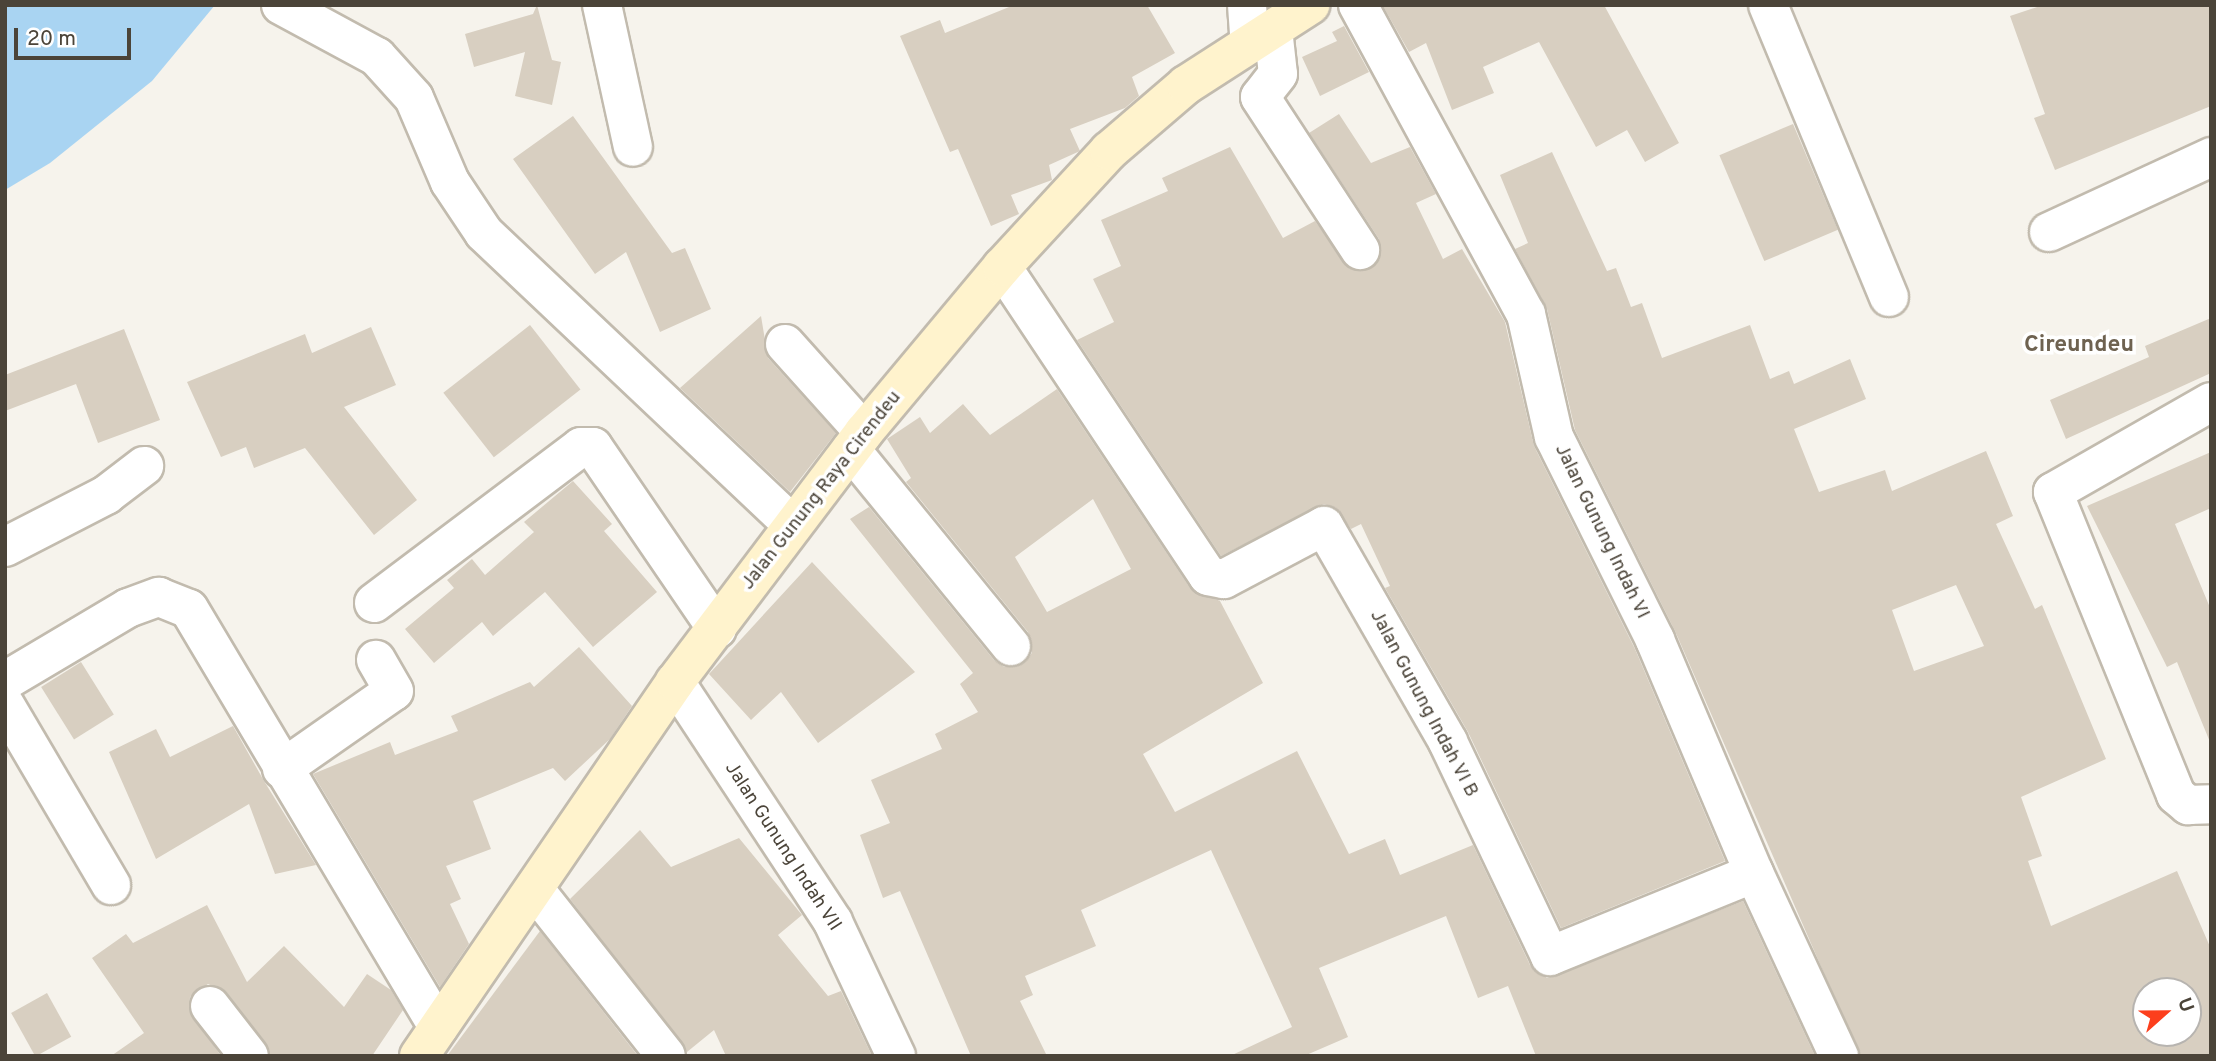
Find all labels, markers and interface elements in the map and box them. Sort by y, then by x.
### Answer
scale bar [18,14,135,58]
text: 20 m [27,26,76,53]
district label: Cireundeu [2024,332,2134,360]
street label: Jalan Gunung Raya Cirendeu [737,387,907,595]
street label: Jalan Gunung Indah VI [1549,441,1653,623]
street label: Jalan Gunung Indah VI B [1364,606,1482,802]
street label: Jalan Gunung Indah VII [719,758,845,936]
north arrow [2132,977,2202,1047]
text: U [2171,995,2198,1016]

